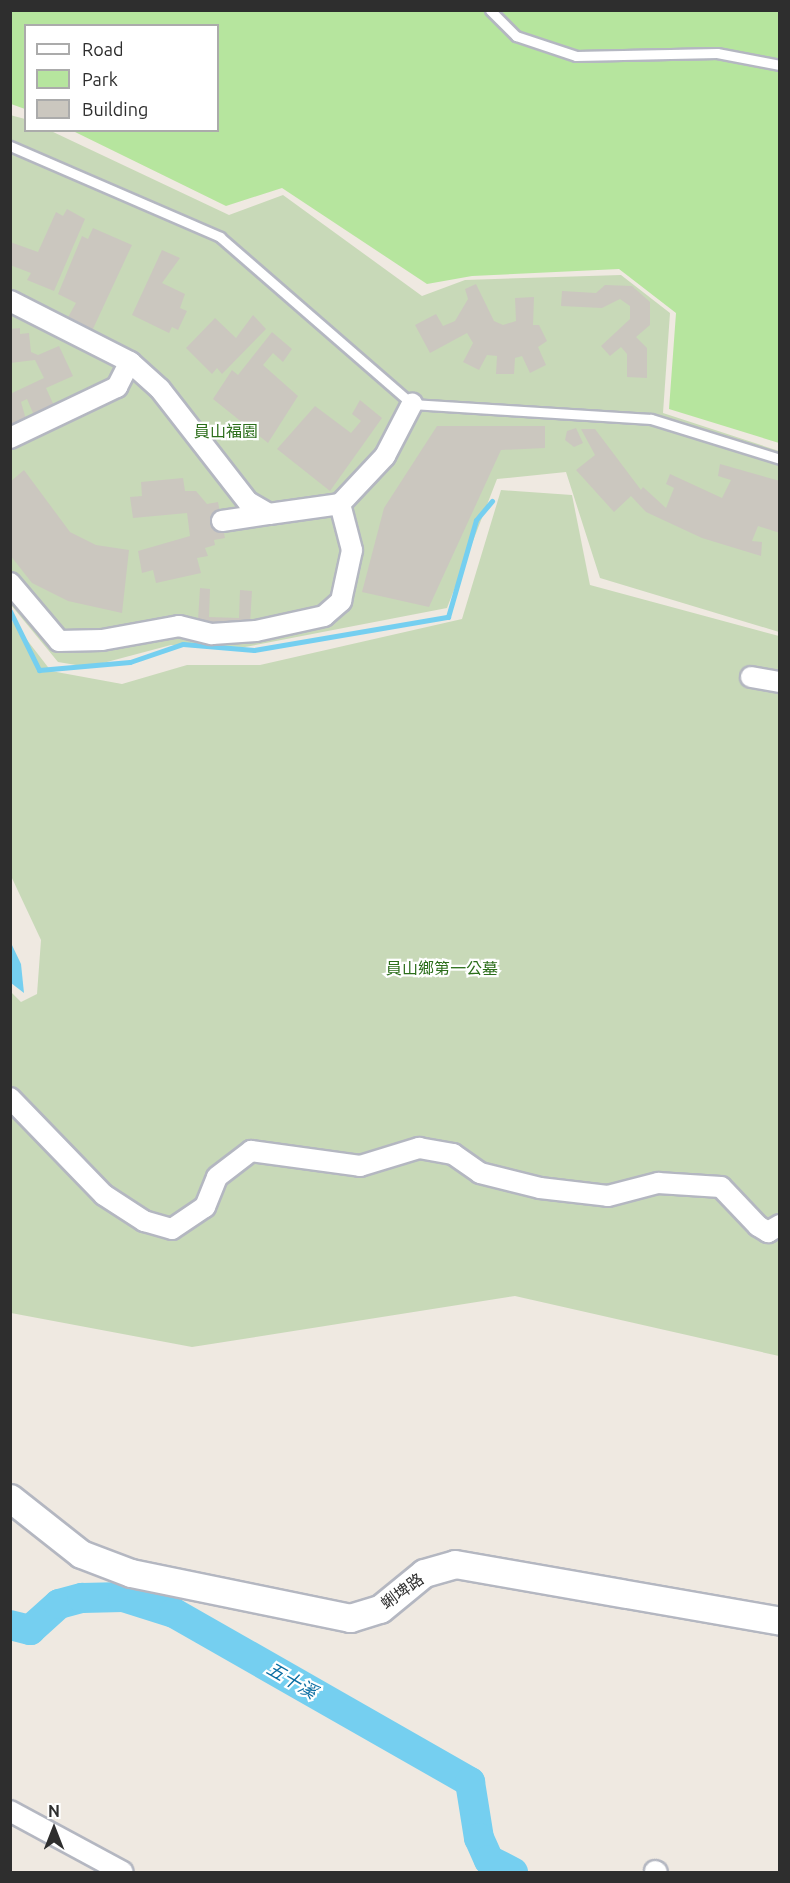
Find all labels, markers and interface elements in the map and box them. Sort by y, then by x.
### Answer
legend [24,24,219,132]
text: Road [82,39,124,59]
text: Park [82,69,118,89]
text: Building [82,99,148,119]
park label: 員山福園 [194,421,258,441]
park label: 員山鄉第一公墓 [386,958,498,978]
street label: 蜊埤路 [377,1569,427,1613]
water label: 五十溪 [263,1657,321,1703]
north arrow [24,1799,84,1859]
text: N [48,1802,60,1820]

